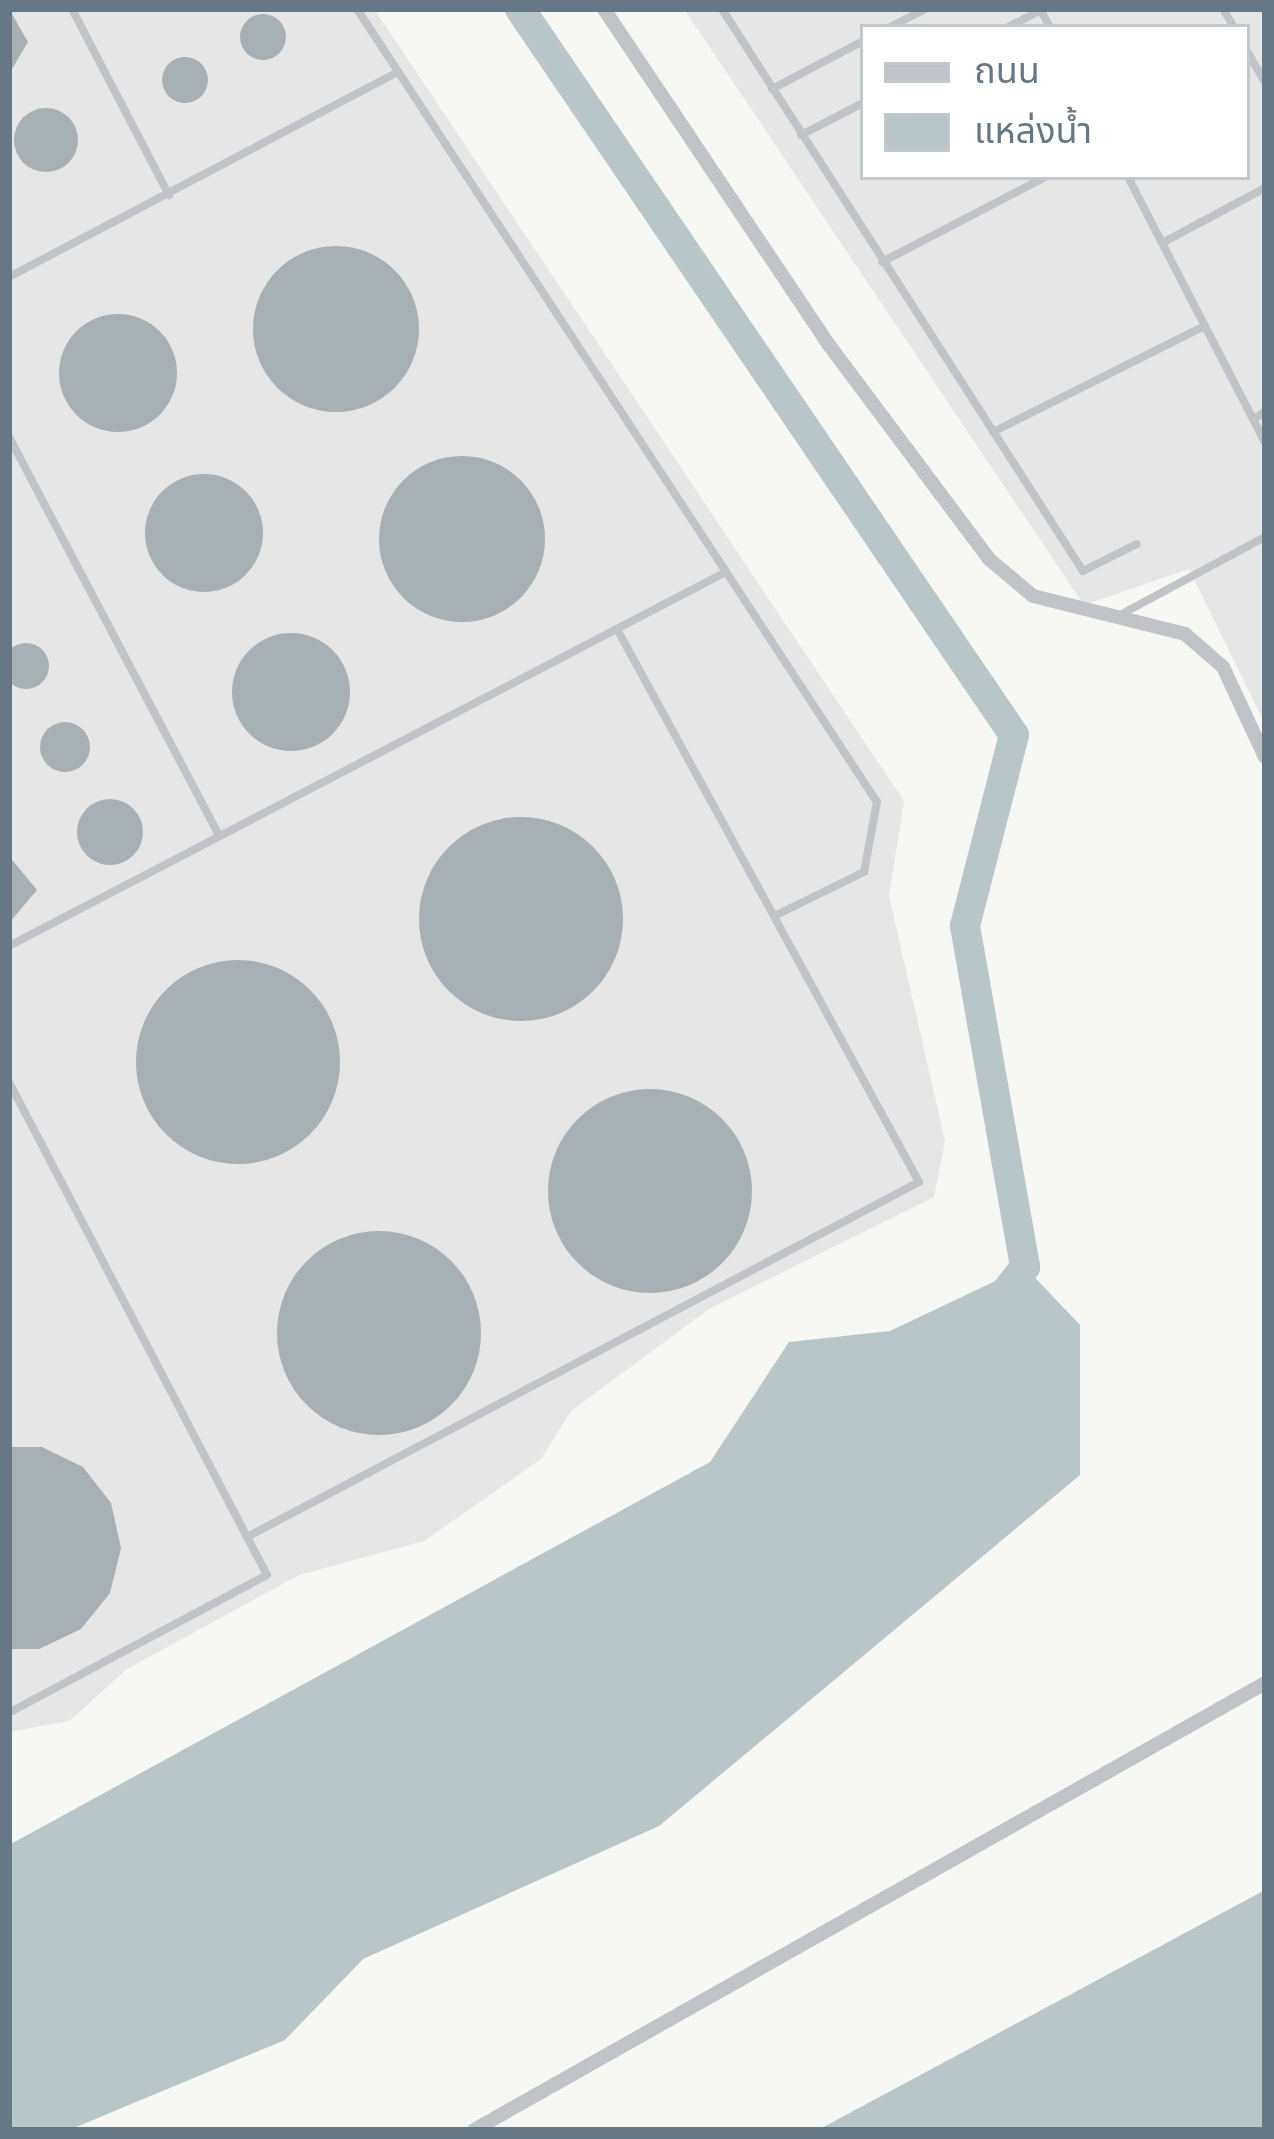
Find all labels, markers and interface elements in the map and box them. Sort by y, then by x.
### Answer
legend [860,24,1250,180]
text: ถนน [974,49,1040,92]
text: แหล่งน้ำ [974,109,1092,152]

